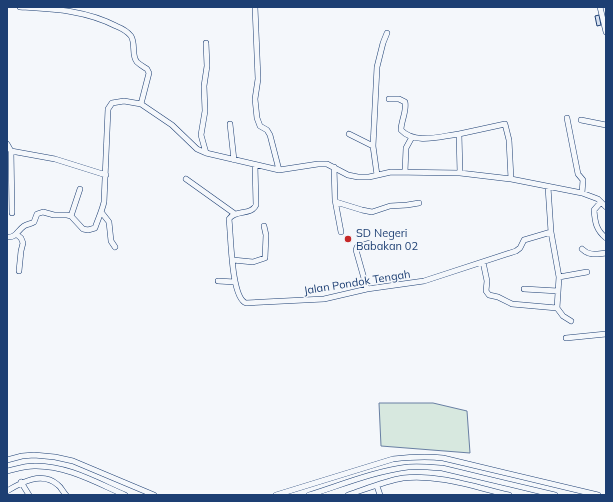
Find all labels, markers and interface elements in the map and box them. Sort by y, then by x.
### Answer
place label: SD Negeri Babakan 02 [356,226,418,253]
marker: SD Negeri Babakan 02 [343,234,353,244]
street label: Jalan Pondok Tengah [303,267,411,297]

